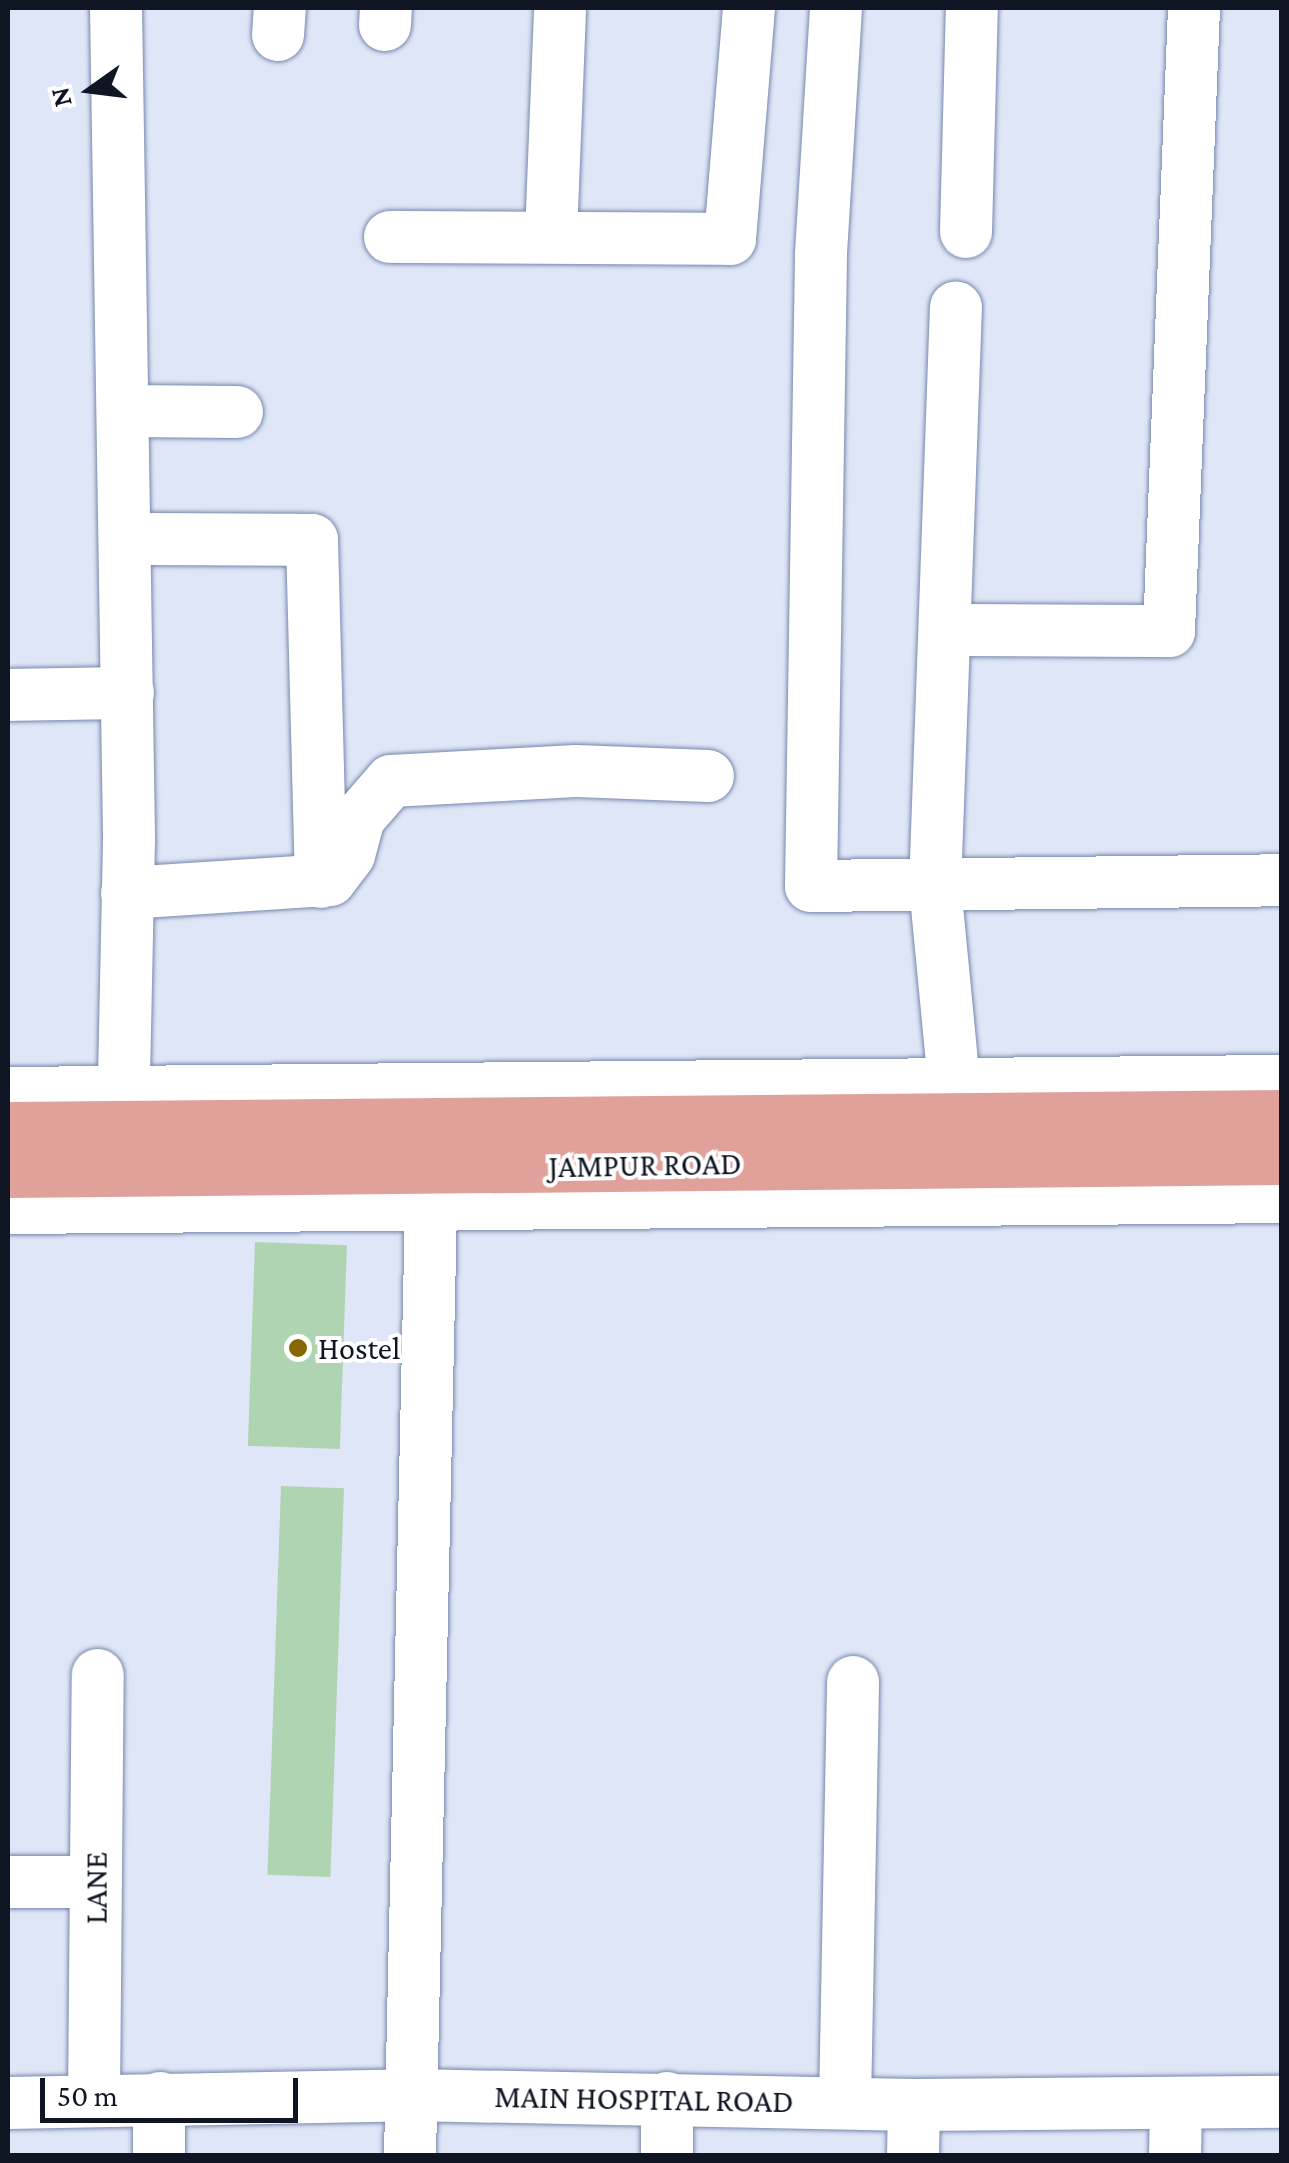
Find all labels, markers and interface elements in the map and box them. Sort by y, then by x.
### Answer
north arrow [40,40,140,140]
text: N [43,84,78,110]
street label: JAMPUR ROAD [548,1144,742,1186]
place label: Hostel [318,1329,400,1367]
marker: Hostel [287,1337,309,1359]
street label: LANE [77,1852,115,1924]
scale bar [45,2058,302,2120]
street label: MAIN HOSPITAL ROAD [494,2077,794,2121]
text: 50 m [57,2079,118,2112]

